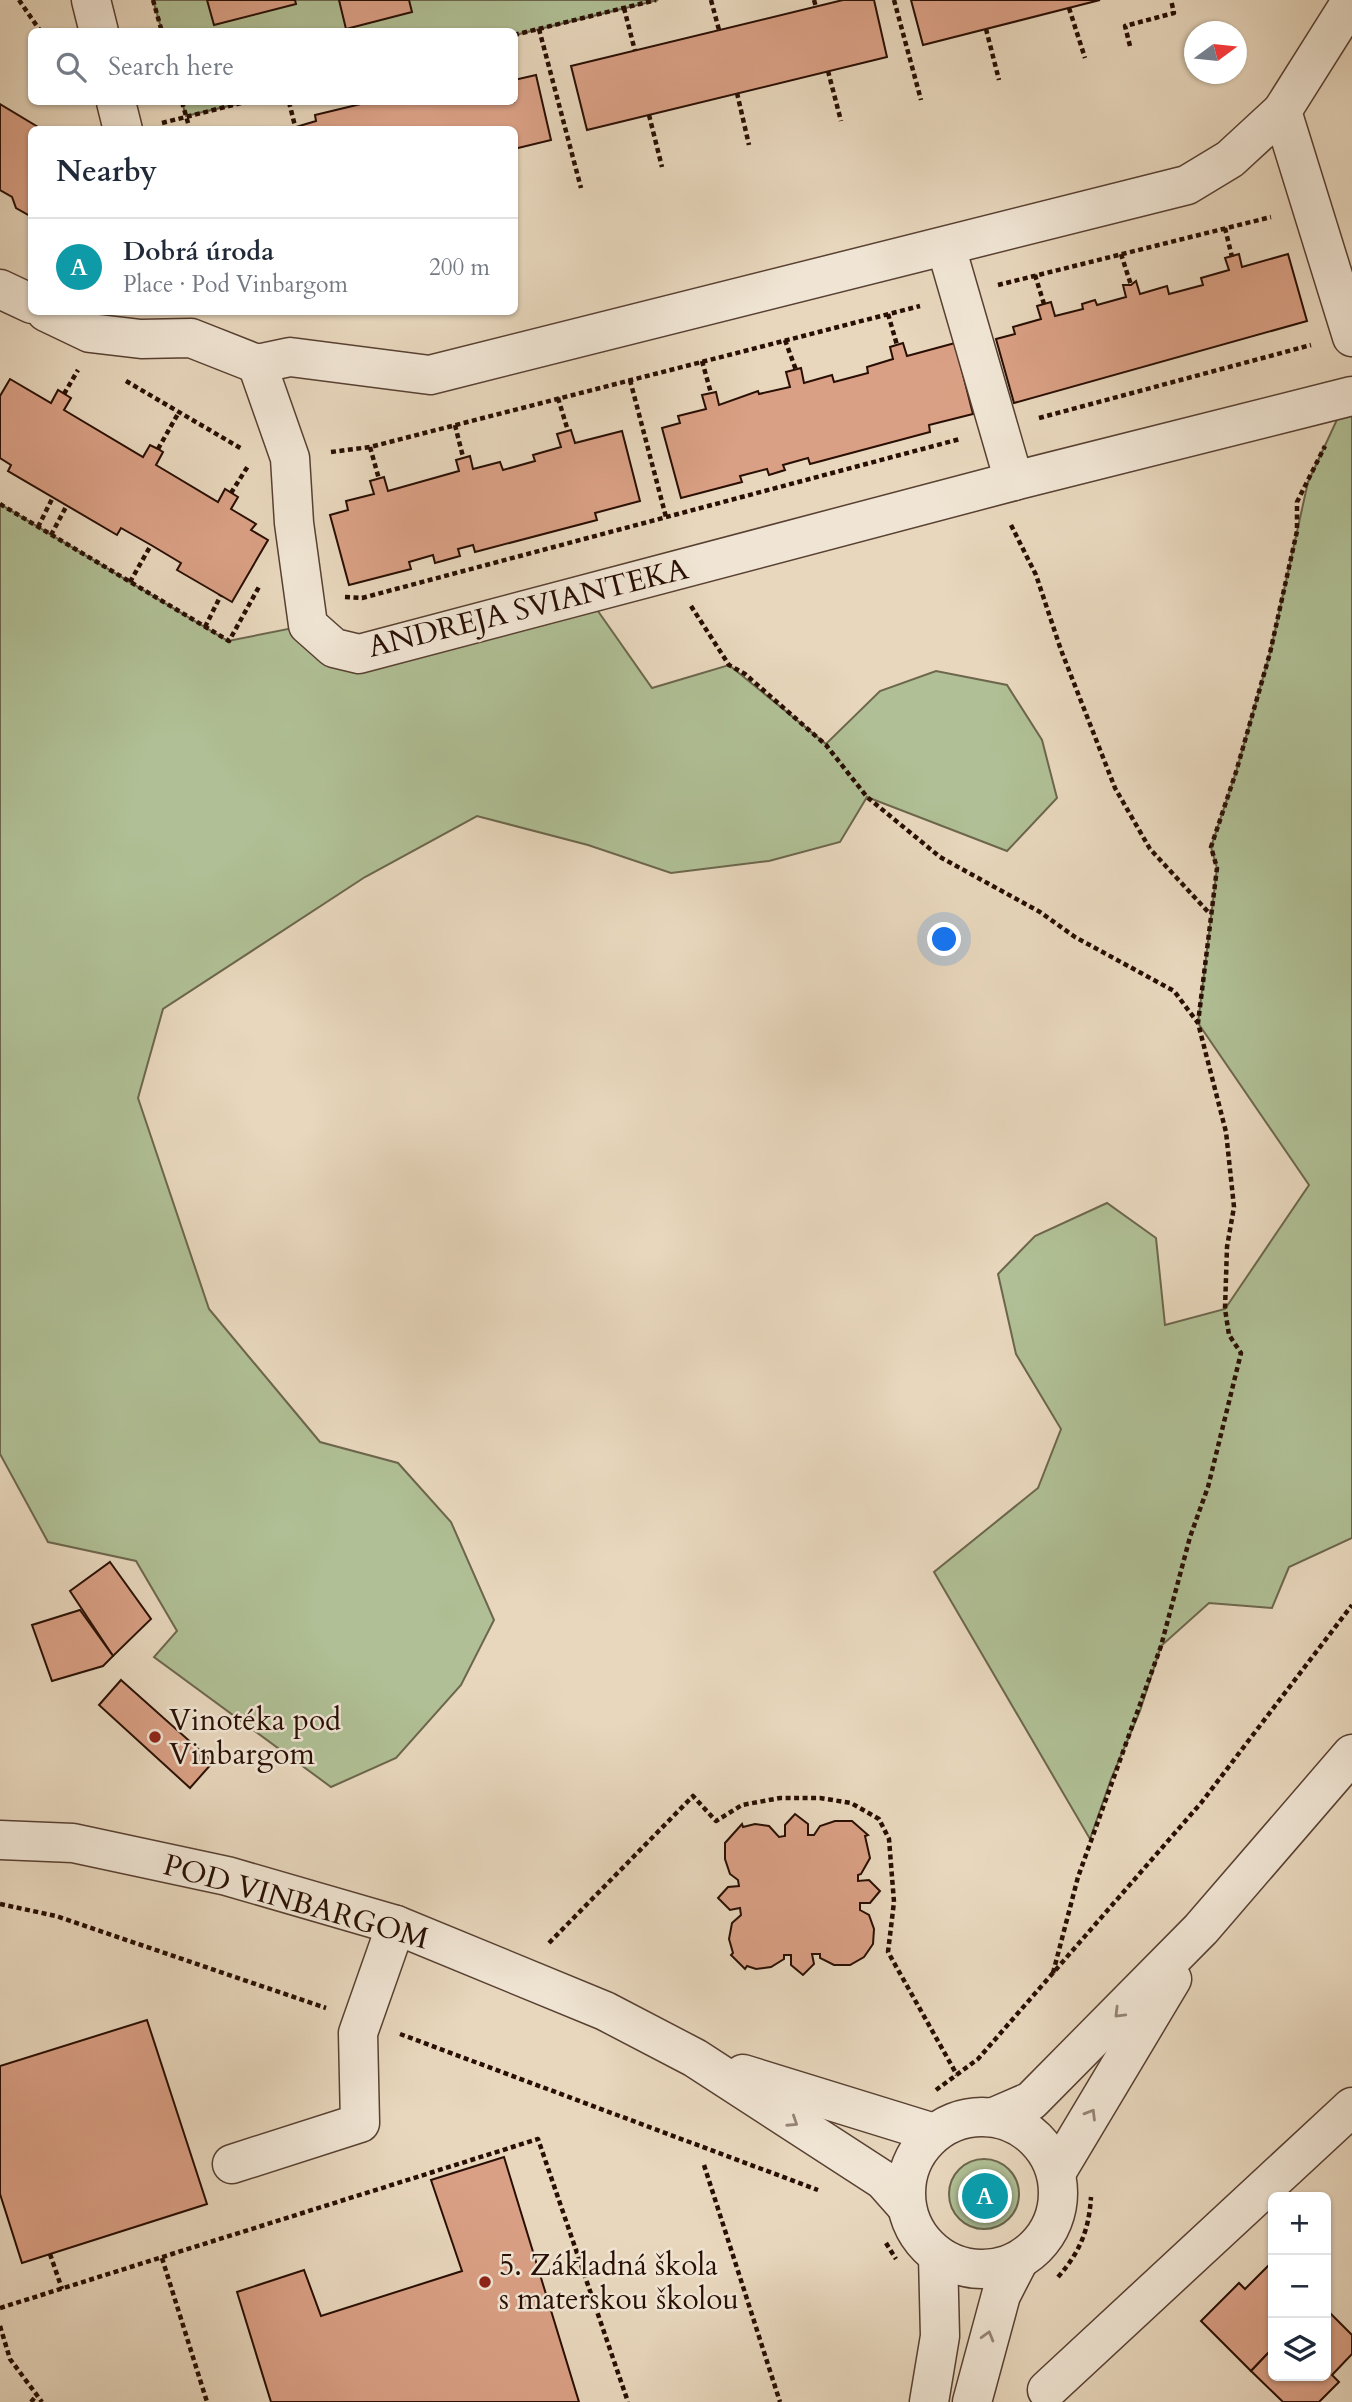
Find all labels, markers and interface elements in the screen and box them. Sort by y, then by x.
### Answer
north arrow [1184,21,1247,84]
search box [28,28,518,105]
icon: search [52,48,90,86]
text: Search here [108,49,234,84]
text: Nearby [56,151,157,192]
text: Dobrá úroda [123,234,274,269]
text: A [70,252,88,283]
text: 200 m [429,252,490,283]
text: Place · Pod Vinbargom [123,269,348,300]
street label: ANDREJA SVIANTEKA [364,548,693,668]
your location [927,922,961,956]
place label: Vinotéka pod Vinbargom [169,1700,341,1775]
marker: Vinotéka pod Vinbargom [147,1729,163,1745]
street label: POD VINBARGOM [158,1844,434,1960]
one-way arrow [1114,2005,1127,2018]
one-way arrow [1083,2108,1096,2121]
one-way arrow [785,2114,798,2126]
pin: A [962,2170,1008,2222]
map controls [1268,2192,1331,2381]
button: + [1268,2192,1331,2255]
place label: 5. Základná škola s materskou školou [499,2245,739,2320]
button: − [1268,2255,1331,2318]
marker: 5. Základná škola s materskou školou [477,2274,493,2290]
button: layers [1268,2318,1331,2381]
one-way arrow [980,2330,995,2342]

